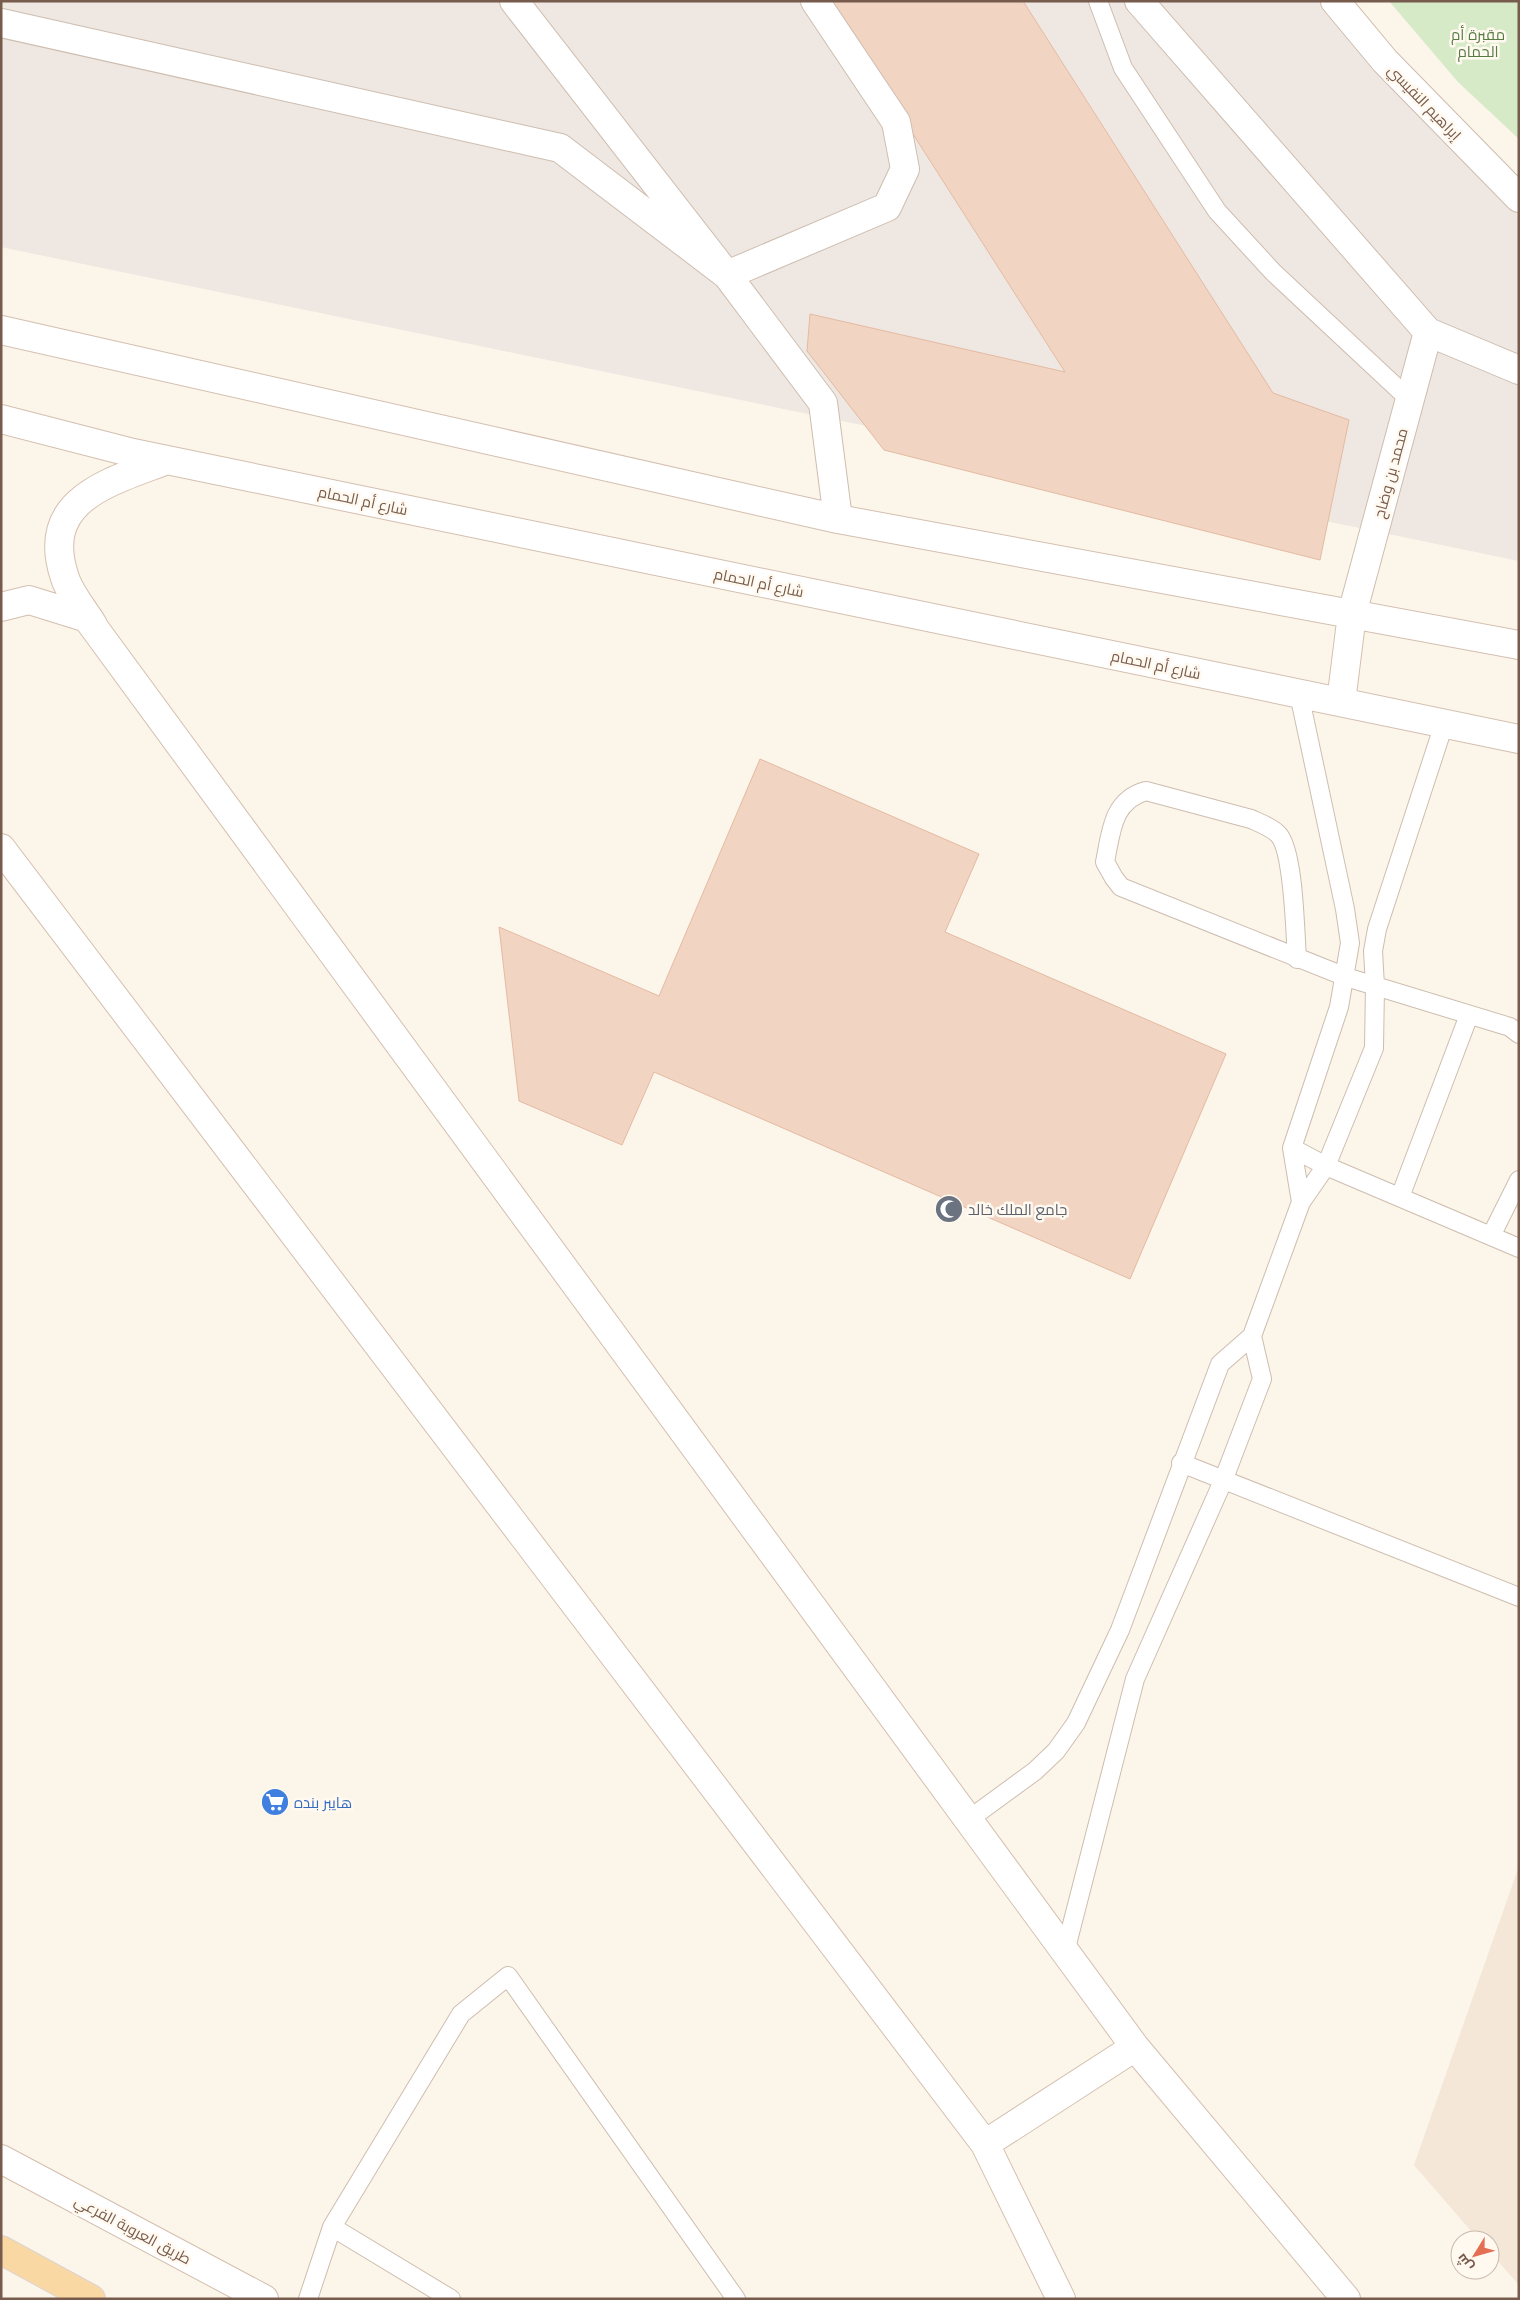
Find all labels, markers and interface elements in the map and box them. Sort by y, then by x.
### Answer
park label: مقبرة أم الحمام [1451,25,1505,62]
street label: إبراهيم النفيسي [1382,61,1465,146]
street label: محمد بن وضاح [1369,426,1414,521]
street label: شارع أم الحمام [316,482,409,521]
street label: شارع أم الحمام [712,564,805,603]
street label: شارع أم الحمام [1109,646,1202,685]
mosque icon: جامع الملك خالد [934,1194,964,1224]
place label: جامع الملك خالد [968,1200,1067,1221]
supermarket icon: هايبر بنده [260,1787,290,1817]
place label: هايبر بنده [294,1793,352,1812]
street label: طريق العروبة الفرعي [70,2191,194,2271]
north arrow [1450,2230,1500,2280]
text: ش [1452,2250,1477,2275]

